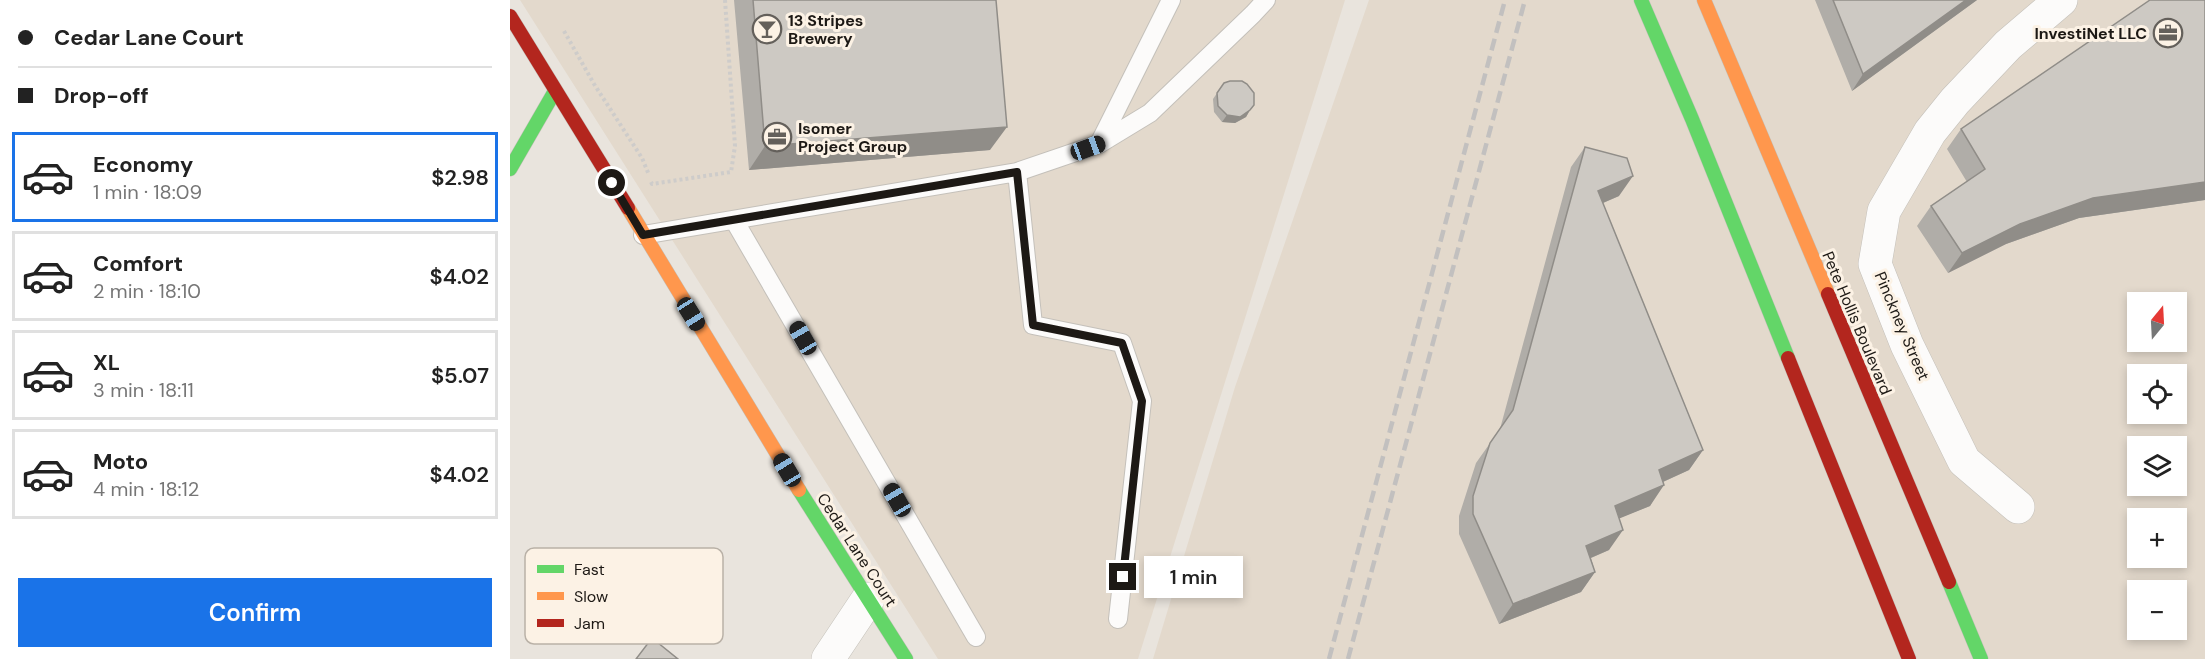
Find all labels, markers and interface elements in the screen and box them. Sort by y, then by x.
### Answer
place label: 13 Stripes Brewery [788,10,863,49]
bar icon: 13 Stripes Brewery [751,13,783,45]
office icon: InvestiNet LLC [2152,17,2184,49]
text: Cedar Lane Court [54,23,244,52]
place label: InvestiNet LLC [2034,23,2147,44]
text: Drop-off [54,81,149,110]
place label: Isomer Project Group [798,118,907,157]
office icon: Isomer Project Group [761,121,793,153]
car [1068,133,1108,163]
icon: car [21,150,75,204]
text: Economy [93,150,193,179]
text: $2.98 [431,163,489,192]
route start [598,169,625,196]
text: 1 min · 18:09 [93,179,202,205]
street label: Pete Hollis Boulevard [1817,248,1897,398]
icon: car [21,249,75,303]
text: Comfort [93,249,183,278]
text: $4.02 [430,262,489,291]
street label: Pinckney Street [1870,269,1934,383]
text: 2 min · 18:10 [93,278,201,304]
north arrow [2127,292,2187,352]
map controls [2127,292,2187,640]
car [674,294,708,334]
car [786,318,820,358]
icon: car [21,348,75,402]
text: XL [93,348,120,377]
text: $5.07 [431,361,489,390]
button: locate [2127,364,2187,424]
text: 3 min · 18:11 [93,377,194,403]
button: layers [2127,436,2187,496]
icon: car [21,447,75,501]
text: Moto [93,447,148,476]
car [770,450,804,490]
text: $4.02 [430,460,489,489]
text: 4 min · 18:12 [93,476,199,502]
car [880,480,914,520]
street label: Cedar Lane Court [812,489,902,611]
button: + [2127,508,2187,568]
legend [525,548,723,644]
callout: 1 min [1144,556,1243,598]
text: Fast [574,559,605,580]
route end [1109,563,1136,590]
text: 1 min [1170,564,1217,590]
button: Confirm [18,578,492,647]
button: − [2127,580,2187,640]
text: Slow [574,586,608,607]
text: Jam [574,613,605,634]

